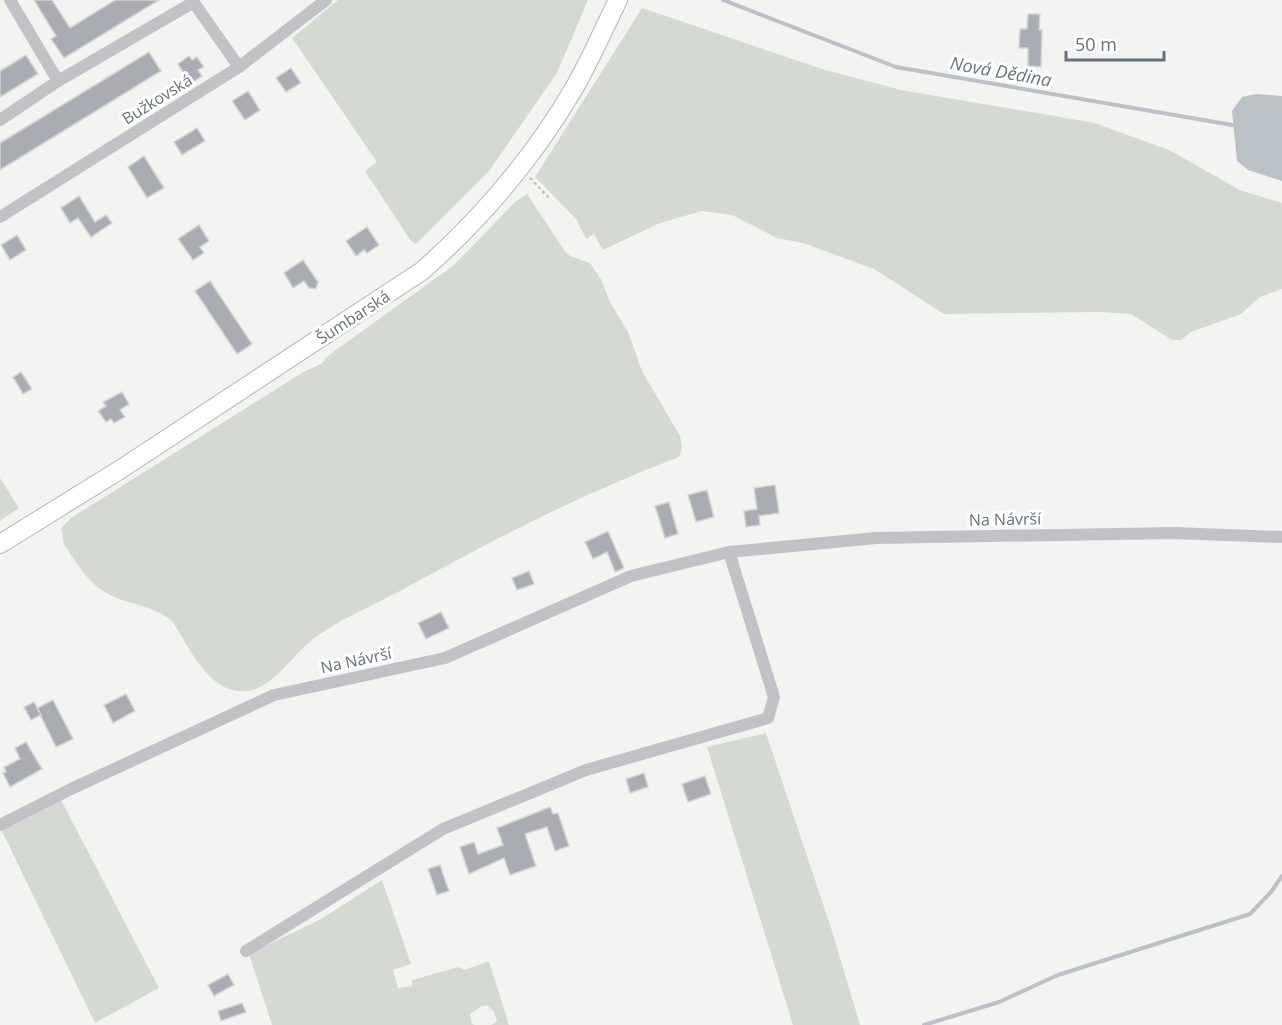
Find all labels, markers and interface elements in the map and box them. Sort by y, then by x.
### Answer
scale bar [1066,24,1164,62]
text: 50 m [1075,32,1117,56]
water label: Nová Dědina [948,50,1054,92]
street label: Bužkovská [118,69,196,129]
street label: Šumbarská [312,285,394,349]
street label: Na Návrší [969,507,1042,531]
street label: Na Návrší [318,642,395,678]

